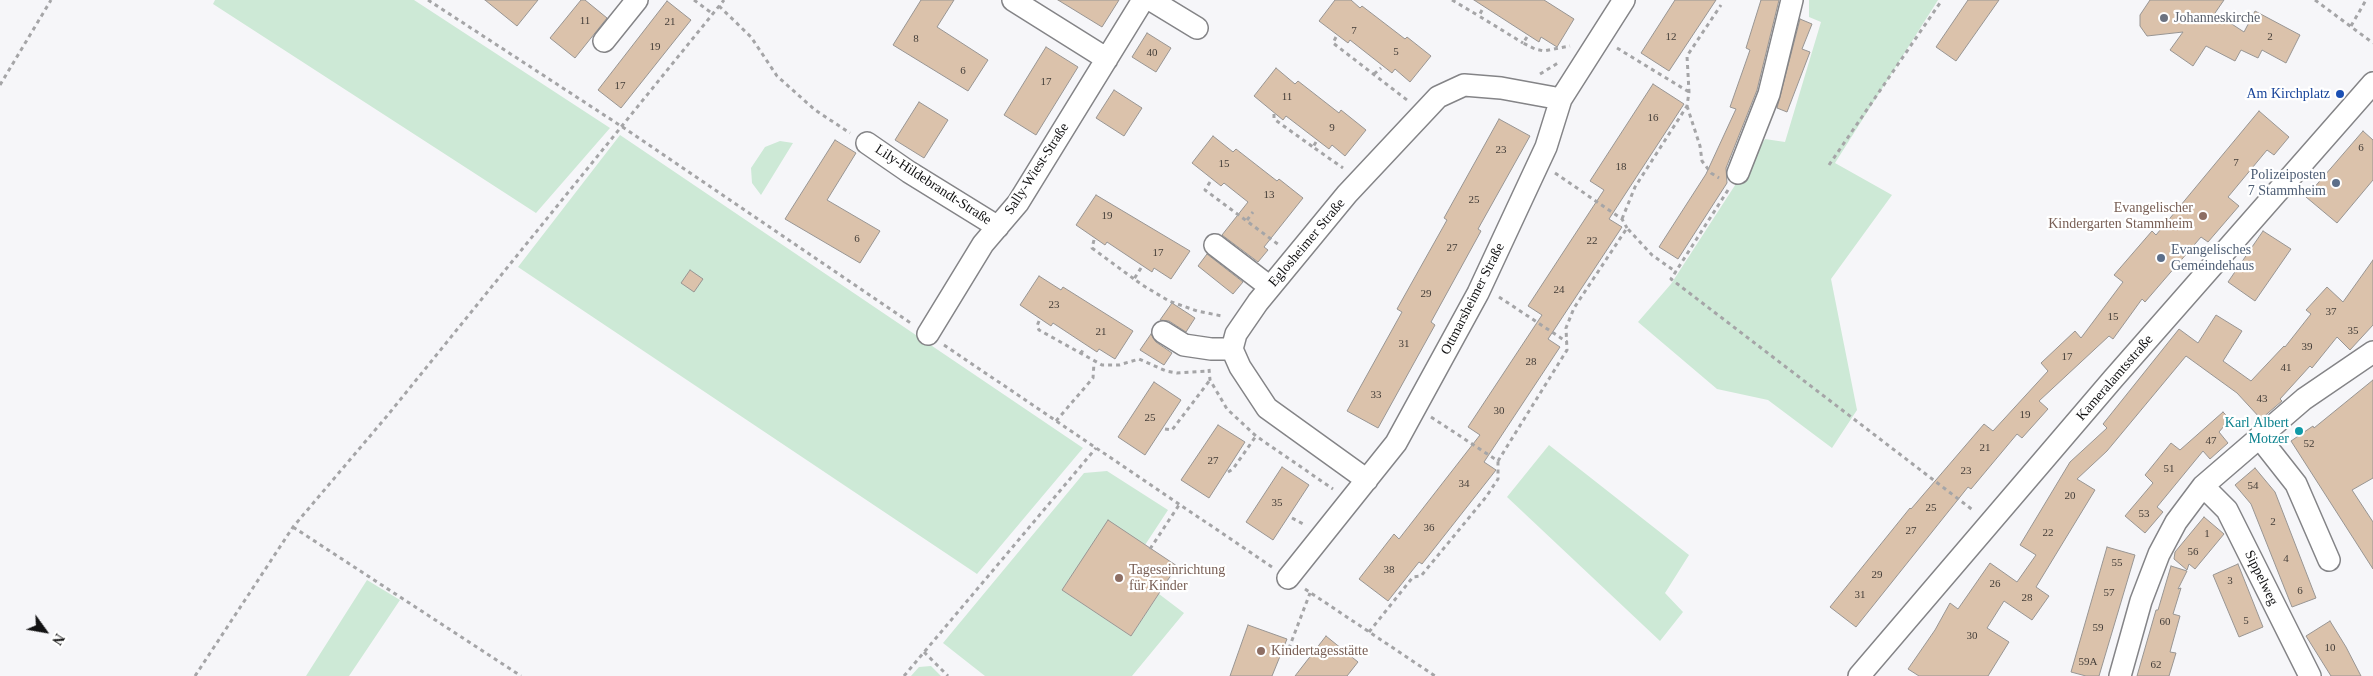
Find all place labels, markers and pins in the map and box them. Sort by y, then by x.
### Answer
place label: Johanneskirche [2174,10,2260,26]
marker: Johanneskirche [2158,12,2170,24]
place label: Am Kirchplatz [2246,86,2330,102]
marker: Am Kirchplatz [2334,88,2346,100]
place label: Polizeiposten 7 Stammheim [2248,167,2326,200]
marker: Polizeiposten 7 Stammheim [2330,177,2342,189]
place label: Evangelischer Kindergarten Stammheim [2048,200,2193,232]
marker: Evangelischer Kindergarten Stammheim [2197,210,2209,222]
place label: Evangelisches Gemeindehaus [2171,242,2254,274]
marker: Evangelisches Gemeindehaus [2155,252,2167,264]
place label: Karl Albert Motzer [2225,415,2289,448]
marker: Karl Albert Motzer [2293,425,2305,437]
place label: Tageseinrichtung für Kinder [1129,562,1225,594]
marker: Tageseinrichtung für Kinder [1113,572,1125,584]
place label: Kindertagesstätte [1271,643,1368,659]
marker: Kindertagesstätte [1255,645,1267,657]

